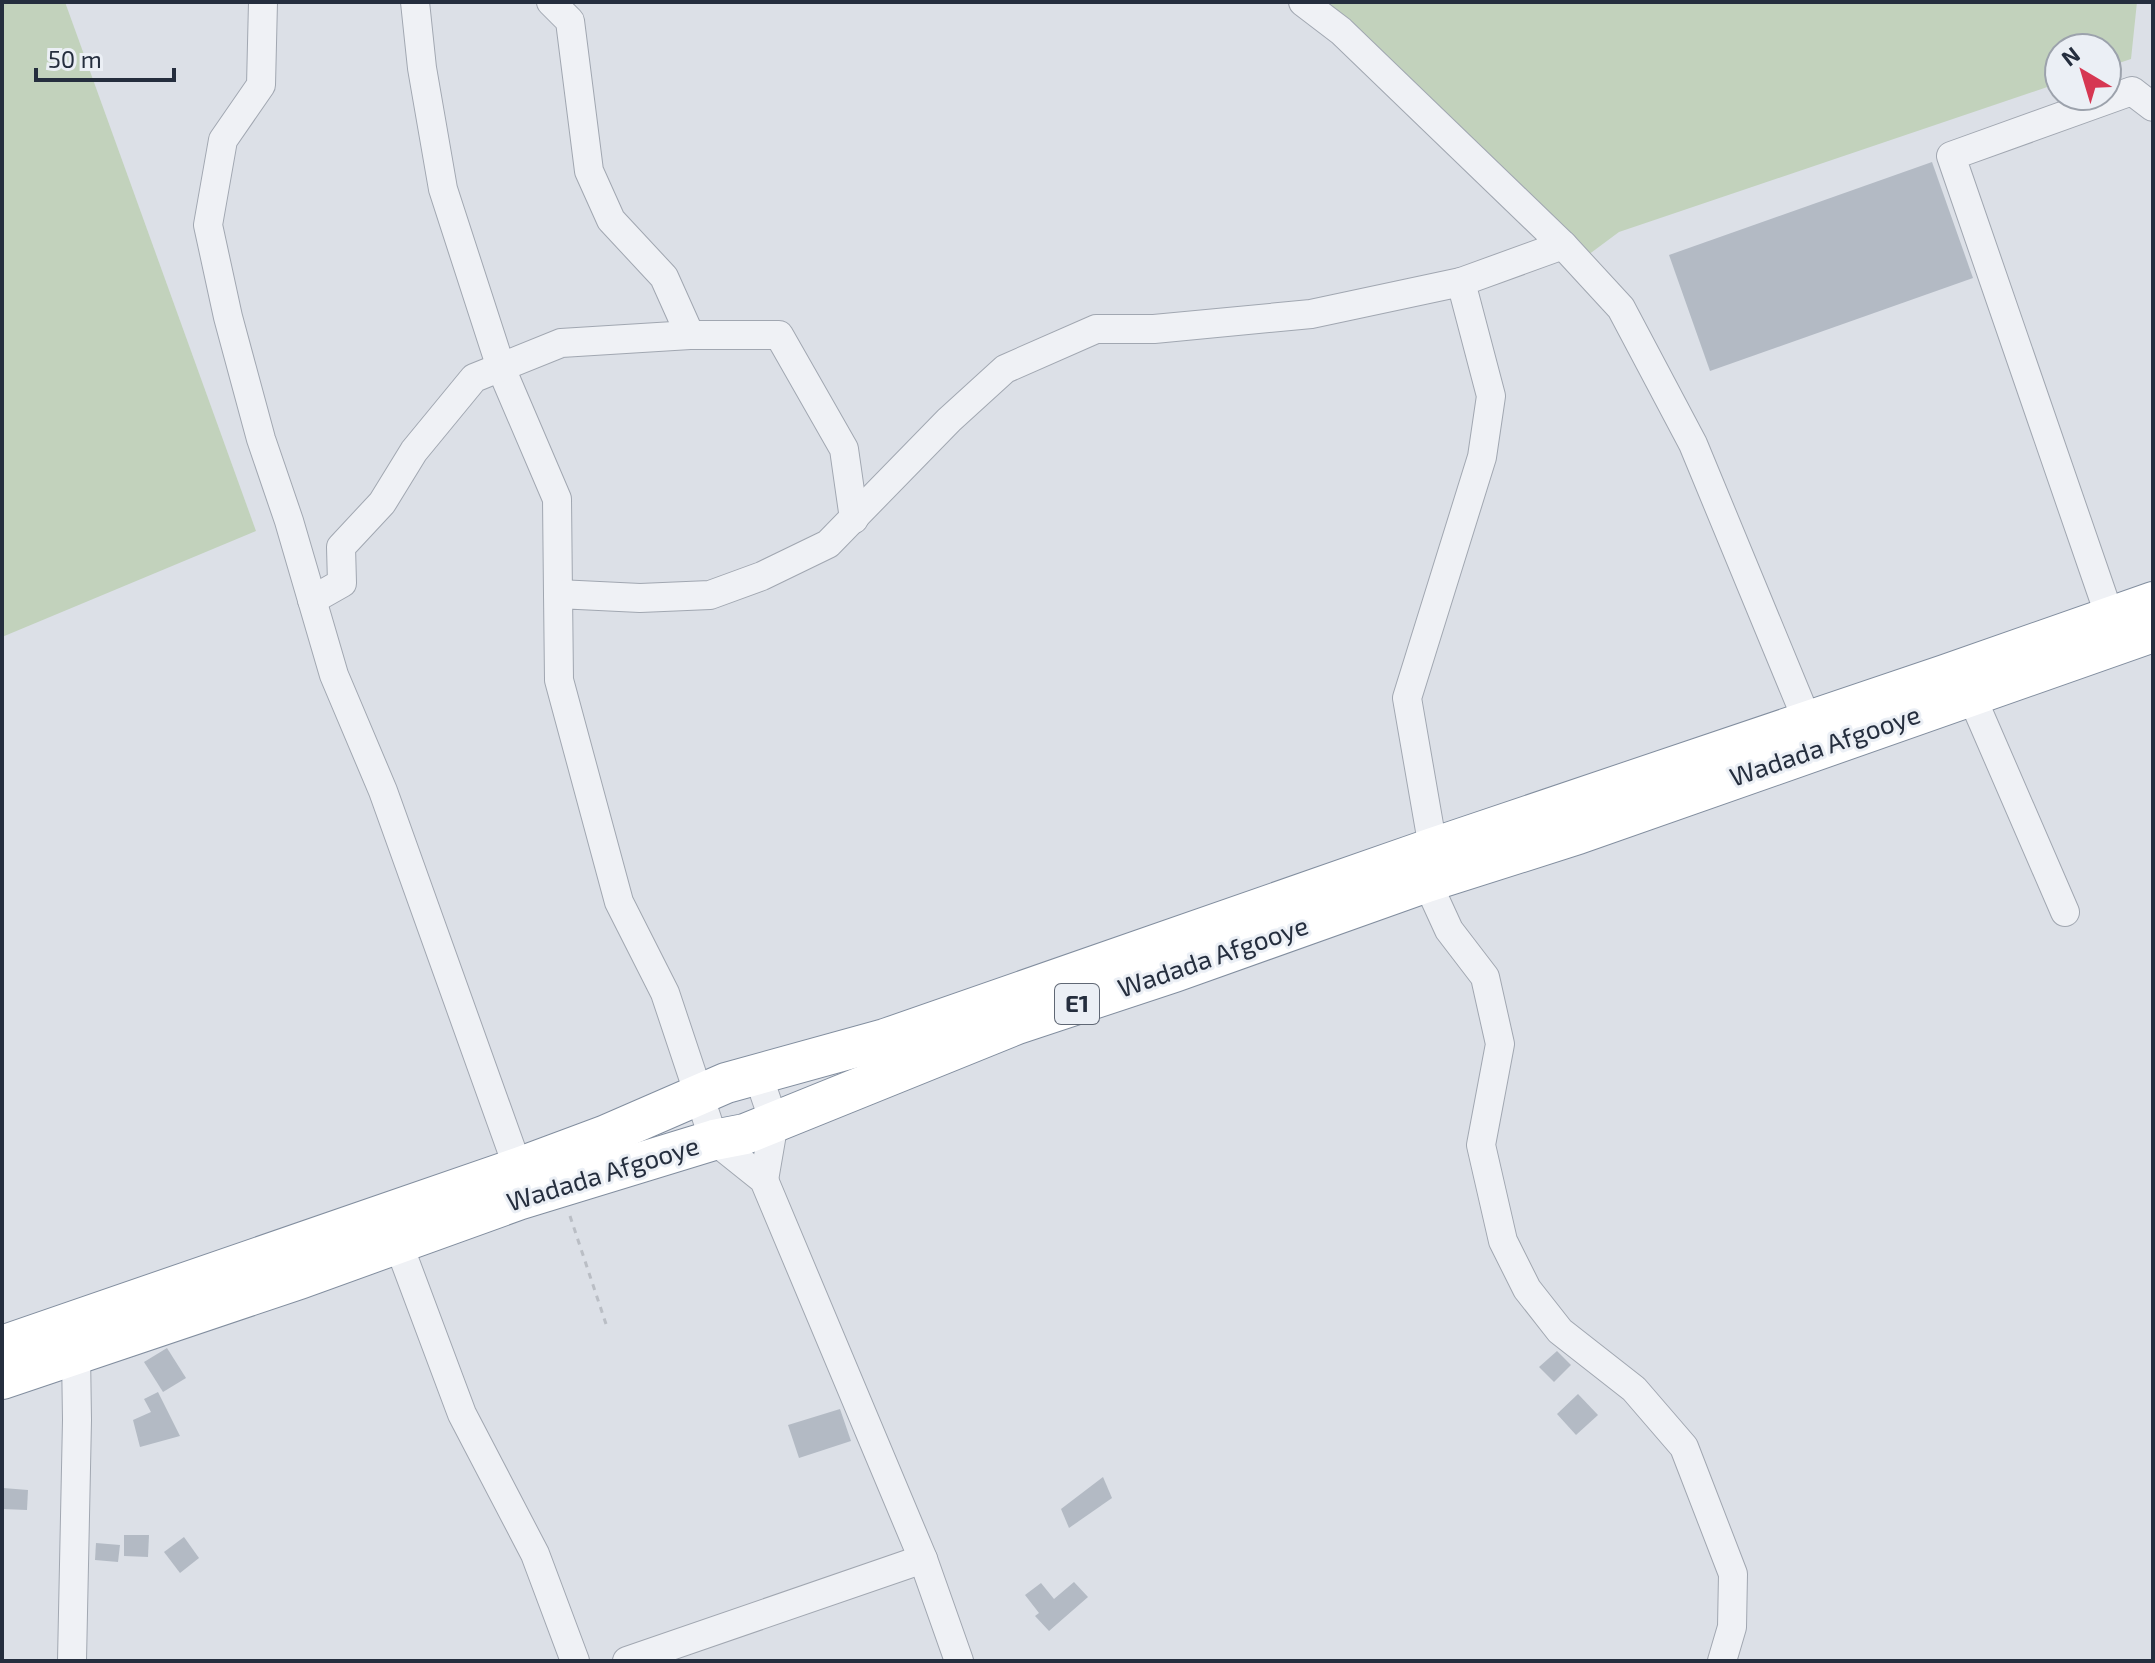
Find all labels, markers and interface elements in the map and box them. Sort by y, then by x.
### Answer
scale bar [36,32,174,82]
north arrow [2043,32,2123,112]
text: N [2056,40,2084,71]
text: 50 m [48,44,102,73]
street label: Wadada Afgooye [1725,697,1924,792]
street label: Wadada Afgooye [1113,908,1312,1003]
road number: E1 [1055,984,1099,1024]
street label: Wadada Afgooye [503,1129,702,1217]

